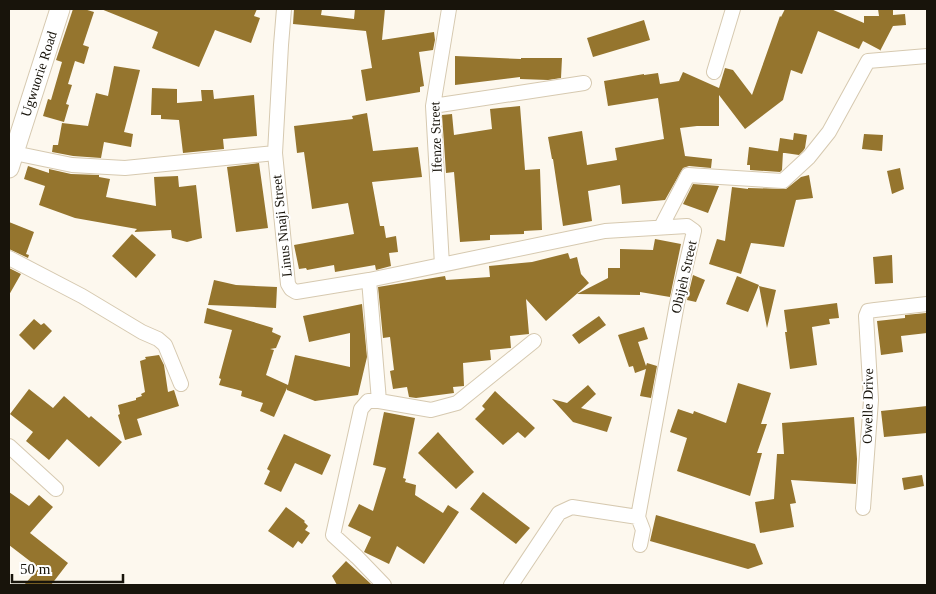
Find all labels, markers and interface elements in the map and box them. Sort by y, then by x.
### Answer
street label: Ugwuorie Road [18,29,60,119]
street label: Ifenze Street [427,101,445,173]
street label: Linus Nnaji Street [269,174,295,278]
street label: Obijeh Street [668,239,700,315]
street label: Owelle Drive [860,368,876,444]
scale bar [12,552,124,584]
text: 50 m [20,561,51,577]

